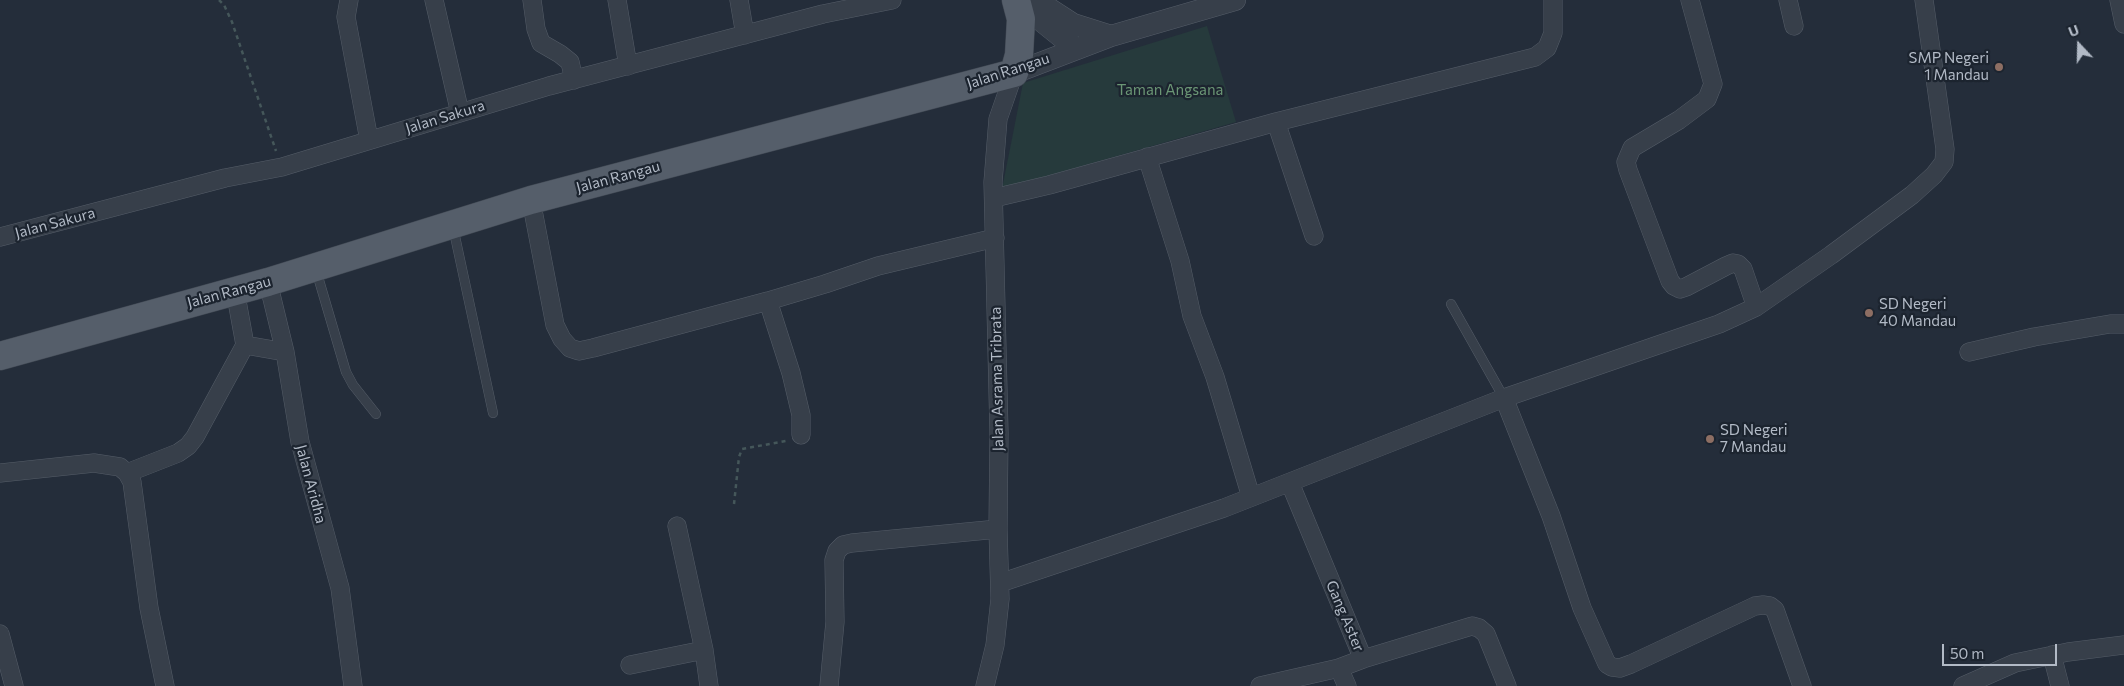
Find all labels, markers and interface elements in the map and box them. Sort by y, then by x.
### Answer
north arrow [2054,20,2104,70]
text: U [2066,21,2081,40]
street label: Jalan Rangau [964,49,1052,93]
place label: SMP Negeri 1 Mandau [1909,49,1989,84]
marker: SMP Negeri 1 Mandau [1993,61,2005,73]
park label: Taman Angsana [1117,81,1223,99]
street label: Jalan Sakura [403,96,487,138]
street label: Jalan Rangau [574,157,662,197]
street label: Jalan Sakura [13,204,97,242]
street label: Jalan Rangau [185,272,273,312]
place label: SD Negeri 40 Mandau [1879,295,1956,330]
street label: Jalan Asrama Tribrata [987,306,1007,452]
marker: SD Negeri 40 Mandau [1863,307,1875,319]
place label: SD Negeri 7 Mandau [1720,421,1788,456]
marker: SD Negeri 7 Mandau [1704,433,1716,445]
street label: Jalan Aridha [292,443,330,525]
street label: Gang Aster [1322,578,1368,654]
scale bar [1944,634,2059,666]
text: 50 m [1950,644,1984,662]

